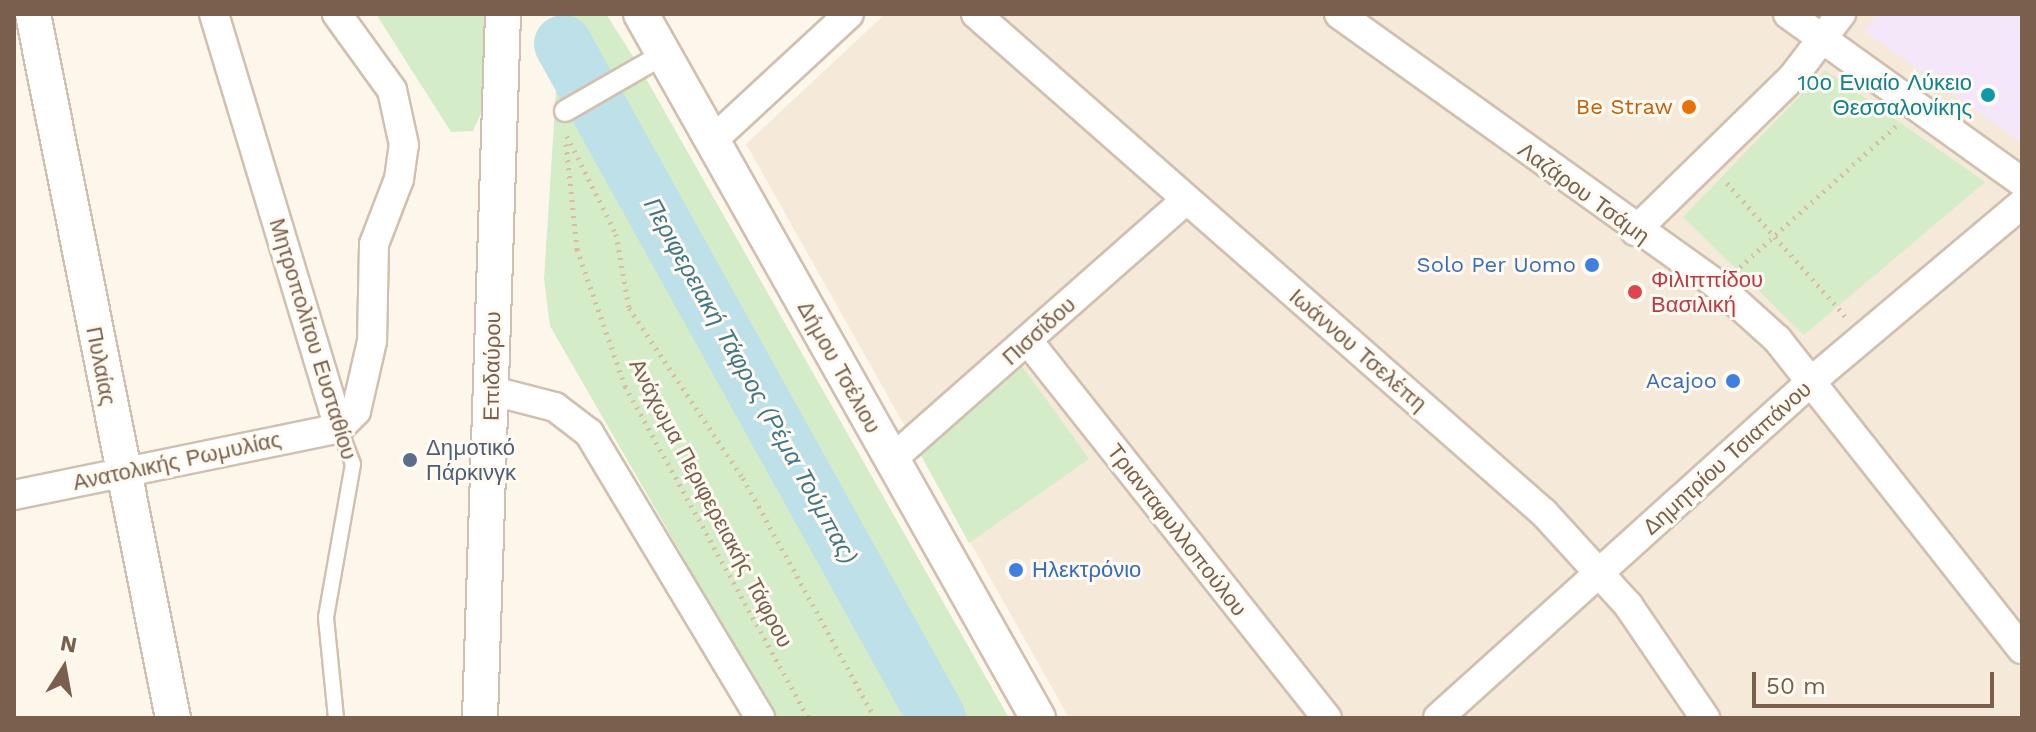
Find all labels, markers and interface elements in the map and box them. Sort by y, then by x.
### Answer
place label: 10ο Ενιαίο Λύκειο Θεσσαλονίκης [1797,69,1972,120]
marker: 10ο Ενιαίο Λύκειο Θεσσαλονίκης [1979,86,1997,104]
place label: Be Straw [1576,94,1673,120]
marker: Be Straw [1680,98,1698,116]
street label: Λαζάρου Τσάμη [1513,137,1655,249]
water label: Περιφερειακή Τάφρος (Ρέμα Τούμπας) [637,193,863,569]
street label: Μητροπολίτου Ευσταθίου [264,215,362,463]
place label: Solo Per Uomo [1416,252,1576,278]
marker: Solo Per Uomo [1583,256,1601,274]
place label: Φιλιππίδου Βασιλική [1651,266,1763,318]
street label: Ιωάννου Τσελέπη [1284,283,1432,417]
marker: Φιλιππίδου Βασιλική [1626,283,1644,301]
street label: Πισσίδου [997,291,1081,371]
street label: Δήμου Τσέλιου [792,296,886,438]
street label: Επιδαύρου [478,311,506,421]
street label: Πυλαίας [80,324,122,408]
street label: Ανάχωμα Περιφερειακής Τάφρου [623,354,799,652]
place label: Acajoo [1646,368,1717,394]
marker: Acajoo [1724,372,1742,390]
street label: Δημητρίου Τσιαπάνου [1638,376,1816,540]
street label: Ανατολικής Ρωμυλίας [70,426,284,496]
place label: Δημοτικό Πάρκινγκ [426,434,516,486]
street label: Τριανταφυλλοπούλου [1102,439,1252,621]
marker: Δημοτικό Πάρκινγκ [401,451,419,469]
place label: Ηλεκτρόνιο [1032,557,1141,583]
marker: Ηλεκτρόνιο [1007,561,1025,579]
north arrow [24,628,104,708]
text: N [58,630,79,658]
scale bar [1756,656,1998,706]
text: 50 m [1766,672,1826,700]

